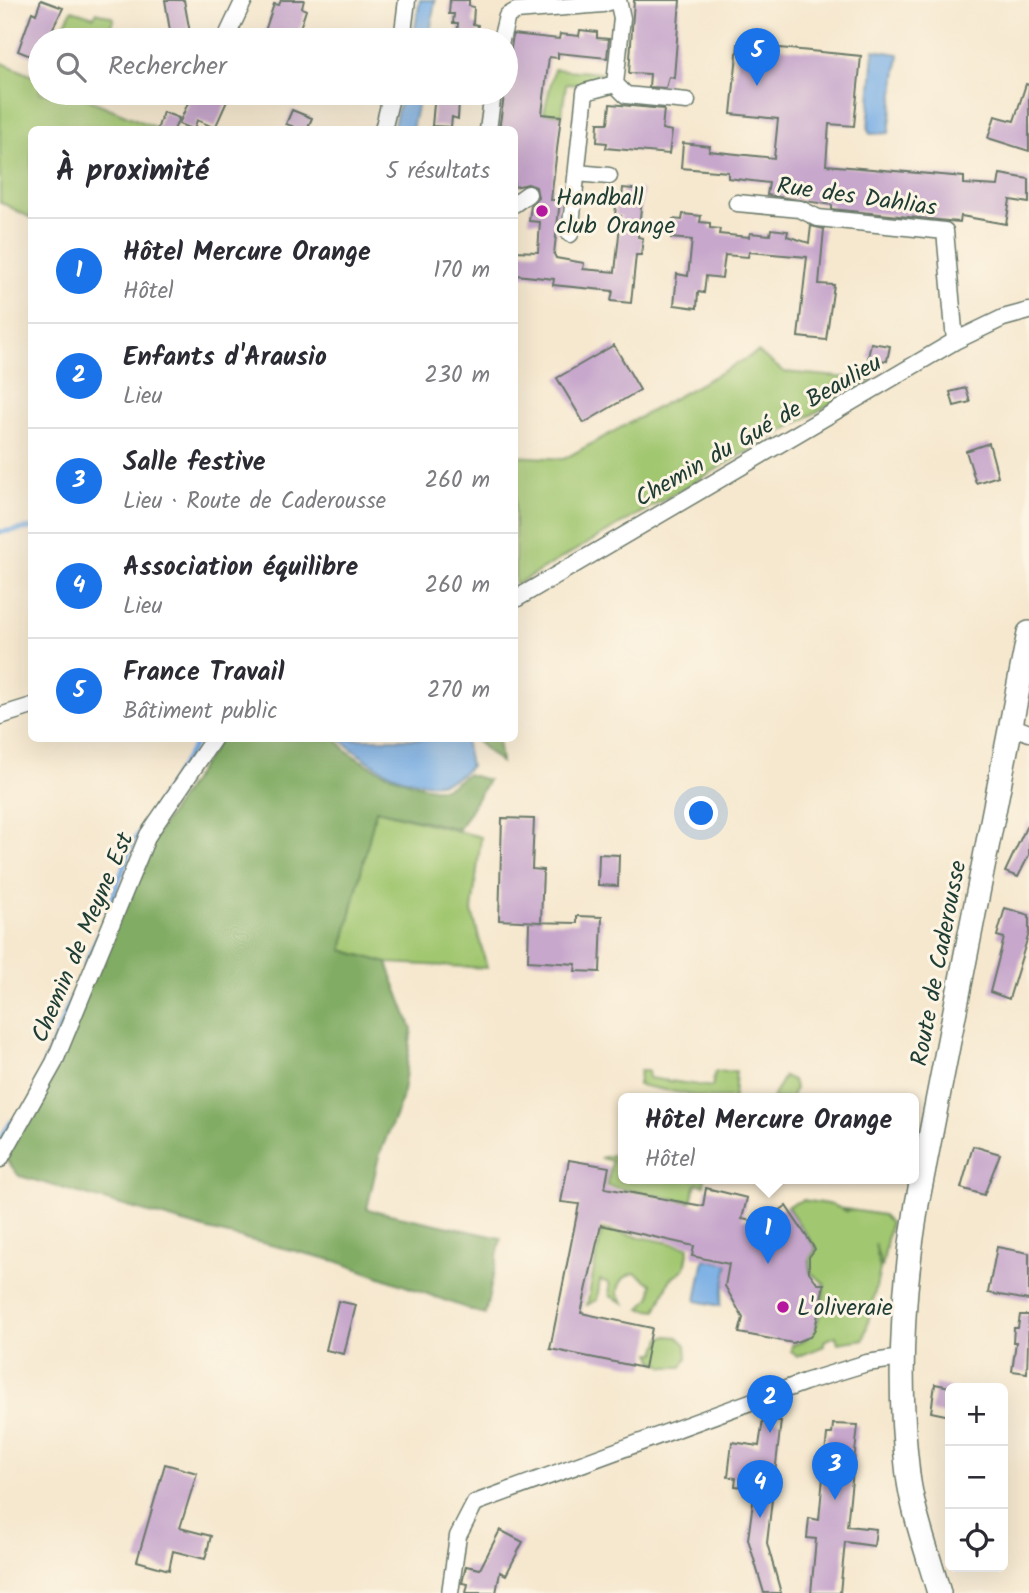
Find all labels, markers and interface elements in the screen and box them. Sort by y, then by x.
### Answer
search box [28,28,518,105]
pin: 5 [734,28,780,86]
text: Rechercher [108,46,227,88]
icon: search [52,48,90,86]
text: À proximité [56,148,209,196]
text: 5 résultats [386,154,490,190]
street label: Rue des Dahlias [774,167,939,228]
place label: Handball club Orange [556,179,675,246]
marker: Handball club Orange [534,203,550,219]
text: Hôtel Mercure Orange [123,232,371,274]
text: 1 [76,253,82,289]
text: 170 m [433,253,490,289]
text: Hôtel [123,274,174,310]
text: Enfants d'Arausio [123,337,327,379]
street label: Chemin du Gué de Beaulieu [628,344,890,518]
text: 2 [72,358,86,394]
text: 230 m [424,358,490,394]
text: Lieu [123,379,162,415]
text: Salle festive [123,442,265,484]
text: 3 [73,463,85,499]
text: 260 m [425,463,490,499]
text: Lieu · Route de Caderousse [123,484,386,520]
text: Association équilibre [123,547,358,589]
text: 4 [73,568,85,604]
text: 260 m [425,568,490,604]
text: Lieu [123,589,162,625]
text: France Travail [123,652,284,694]
text: 5 [73,673,85,709]
text: 270 m [427,673,490,709]
text: Bâtiment public [123,694,277,730]
your location [684,796,718,830]
street label: Chemin de Meyne Est [21,826,146,1049]
street label: Route de Caderousse [900,857,979,1069]
popup [618,1093,919,1184]
text: Hôtel Mercure Orange [645,1100,892,1142]
text: Hôtel [645,1142,695,1178]
pin: 1 [745,1206,791,1264]
place label: L'oliveraie [797,1289,893,1328]
marker: L'oliveraie [775,1299,791,1315]
pin: 2 [747,1375,793,1433]
map controls [945,1383,1008,1572]
button: + [945,1383,1008,1446]
pin: 3 [812,1442,858,1500]
button: − [945,1446,1008,1509]
pin: 4 [737,1460,783,1518]
button: locate [945,1509,1008,1572]

